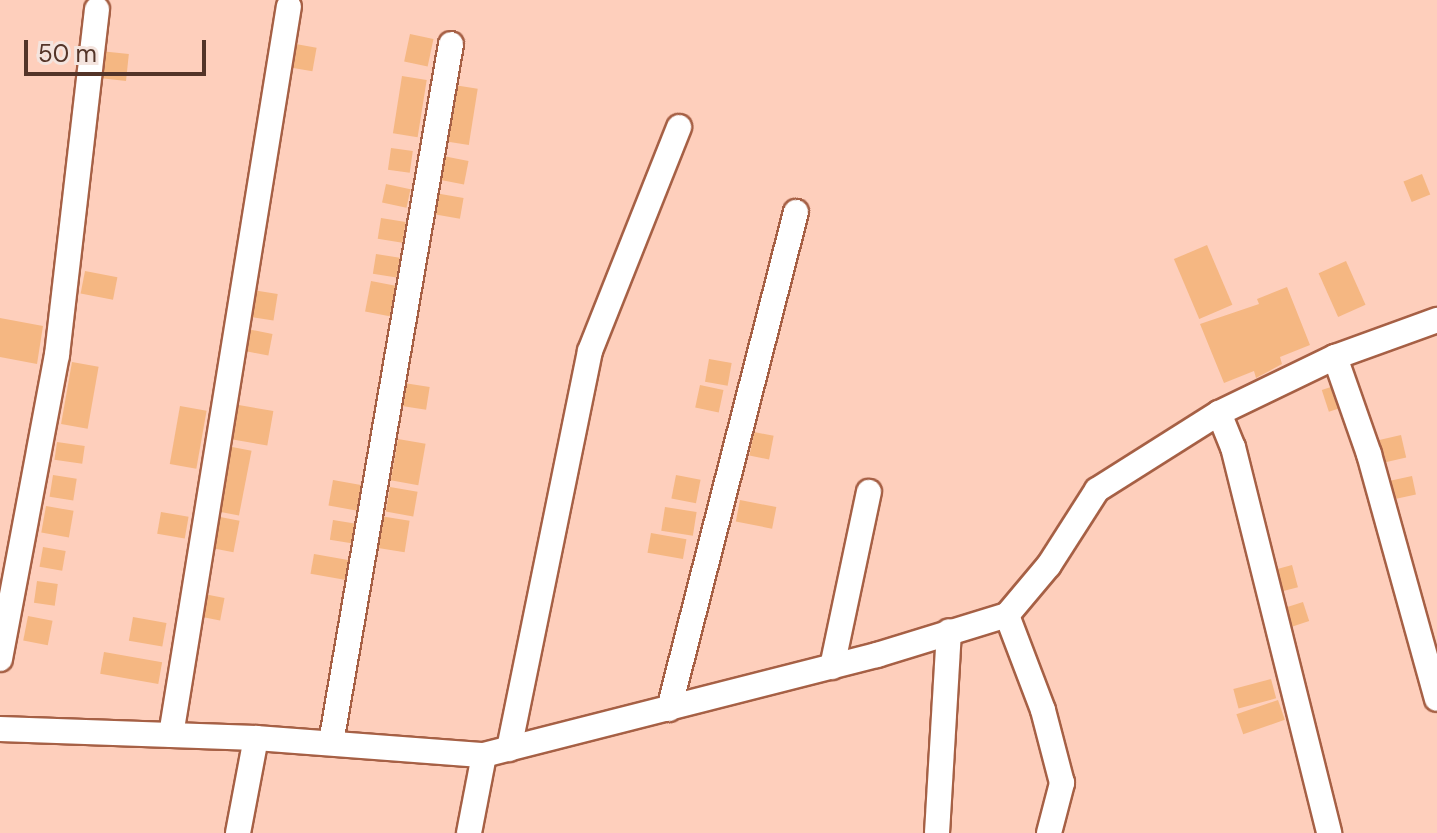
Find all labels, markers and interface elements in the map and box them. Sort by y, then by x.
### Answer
scale bar [28,24,210,74]
text: 50 m [38,38,97,69]

